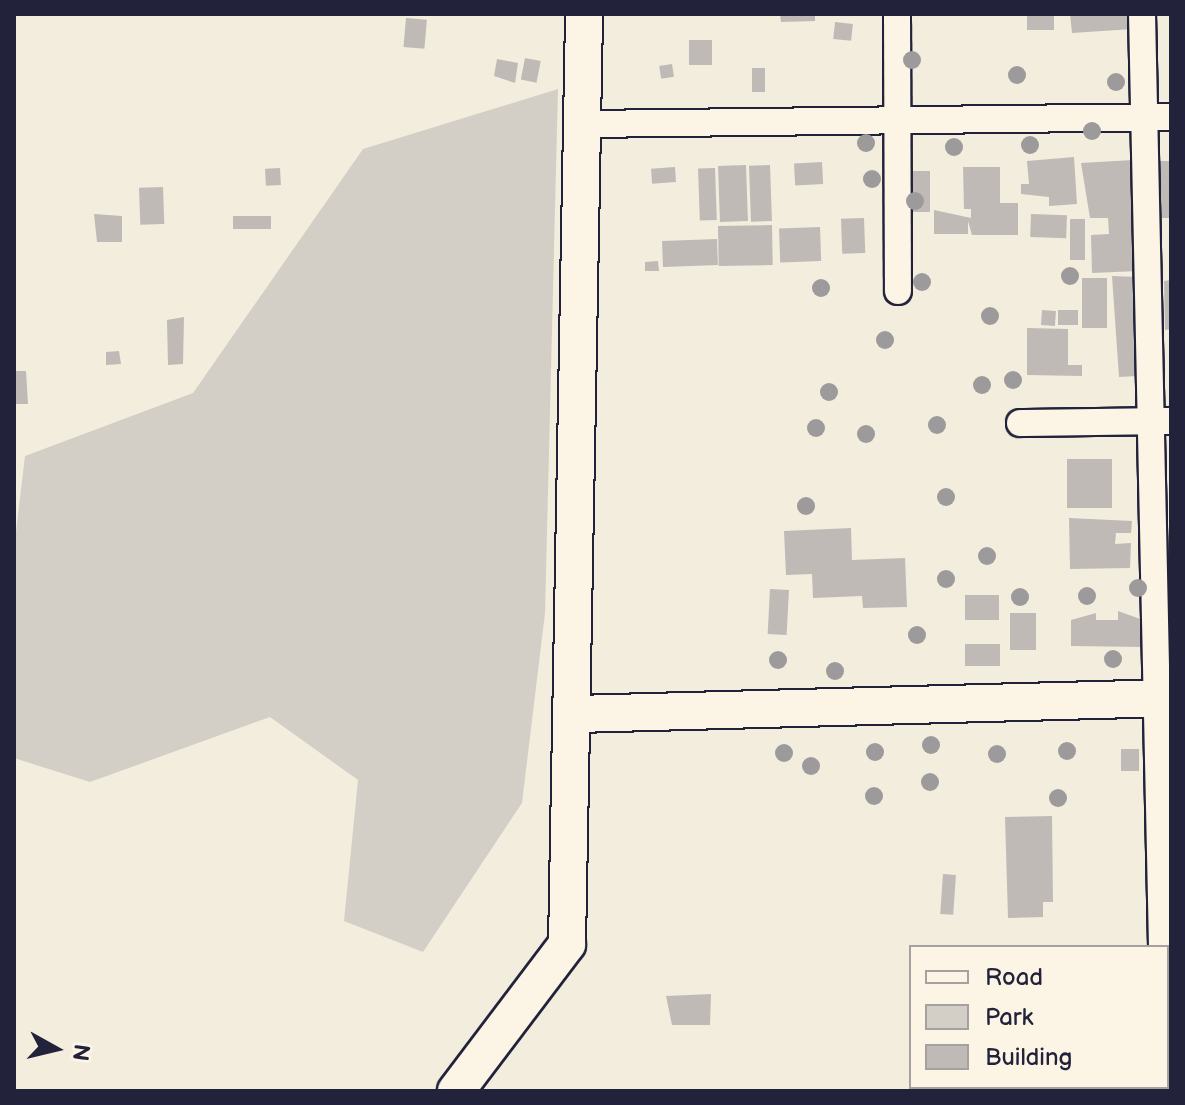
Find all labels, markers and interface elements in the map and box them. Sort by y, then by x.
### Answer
legend [909,945,1169,1089]
text: Road [985,963,1043,992]
text: Park [985,1003,1033,1032]
north arrow [16,1009,96,1089]
text: N [66,1042,95,1062]
text: Building [985,1043,1072,1072]

